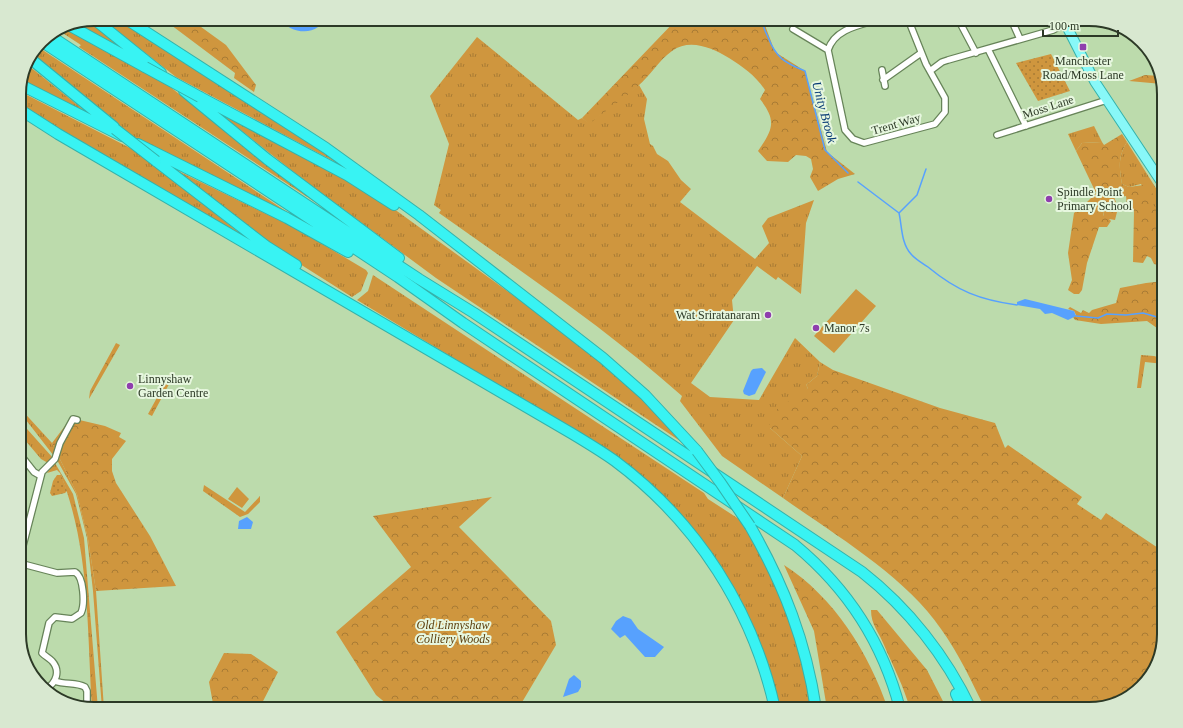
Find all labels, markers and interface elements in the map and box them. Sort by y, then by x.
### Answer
scale bar [1043,12,1118,38]
text: 100 m [1049,19,1080,33]
marker: Manchester Road/Moss Lane [1078,42,1088,52]
place label: Manchester Road/Moss Lane [1042,54,1124,82]
water label: Unity Brook [809,80,840,145]
street label: Moss Lane [1021,92,1075,122]
street label: Trent Way [870,110,922,138]
place label: Spindle Point Primary School [1057,185,1133,213]
marker: Spindle Point Primary School [1044,194,1054,204]
place label: Wat Sriratanaram [676,308,761,322]
marker: Wat Sriratanaram [763,310,773,320]
place label: Manor 7s [824,321,870,335]
marker: Manor 7s [811,323,821,333]
place label: Linnyshaw Garden Centre [138,372,208,400]
marker: Linnyshaw Garden Centre [125,381,135,391]
park label: Old Linnyshaw Colliery Woods [416,618,490,646]

